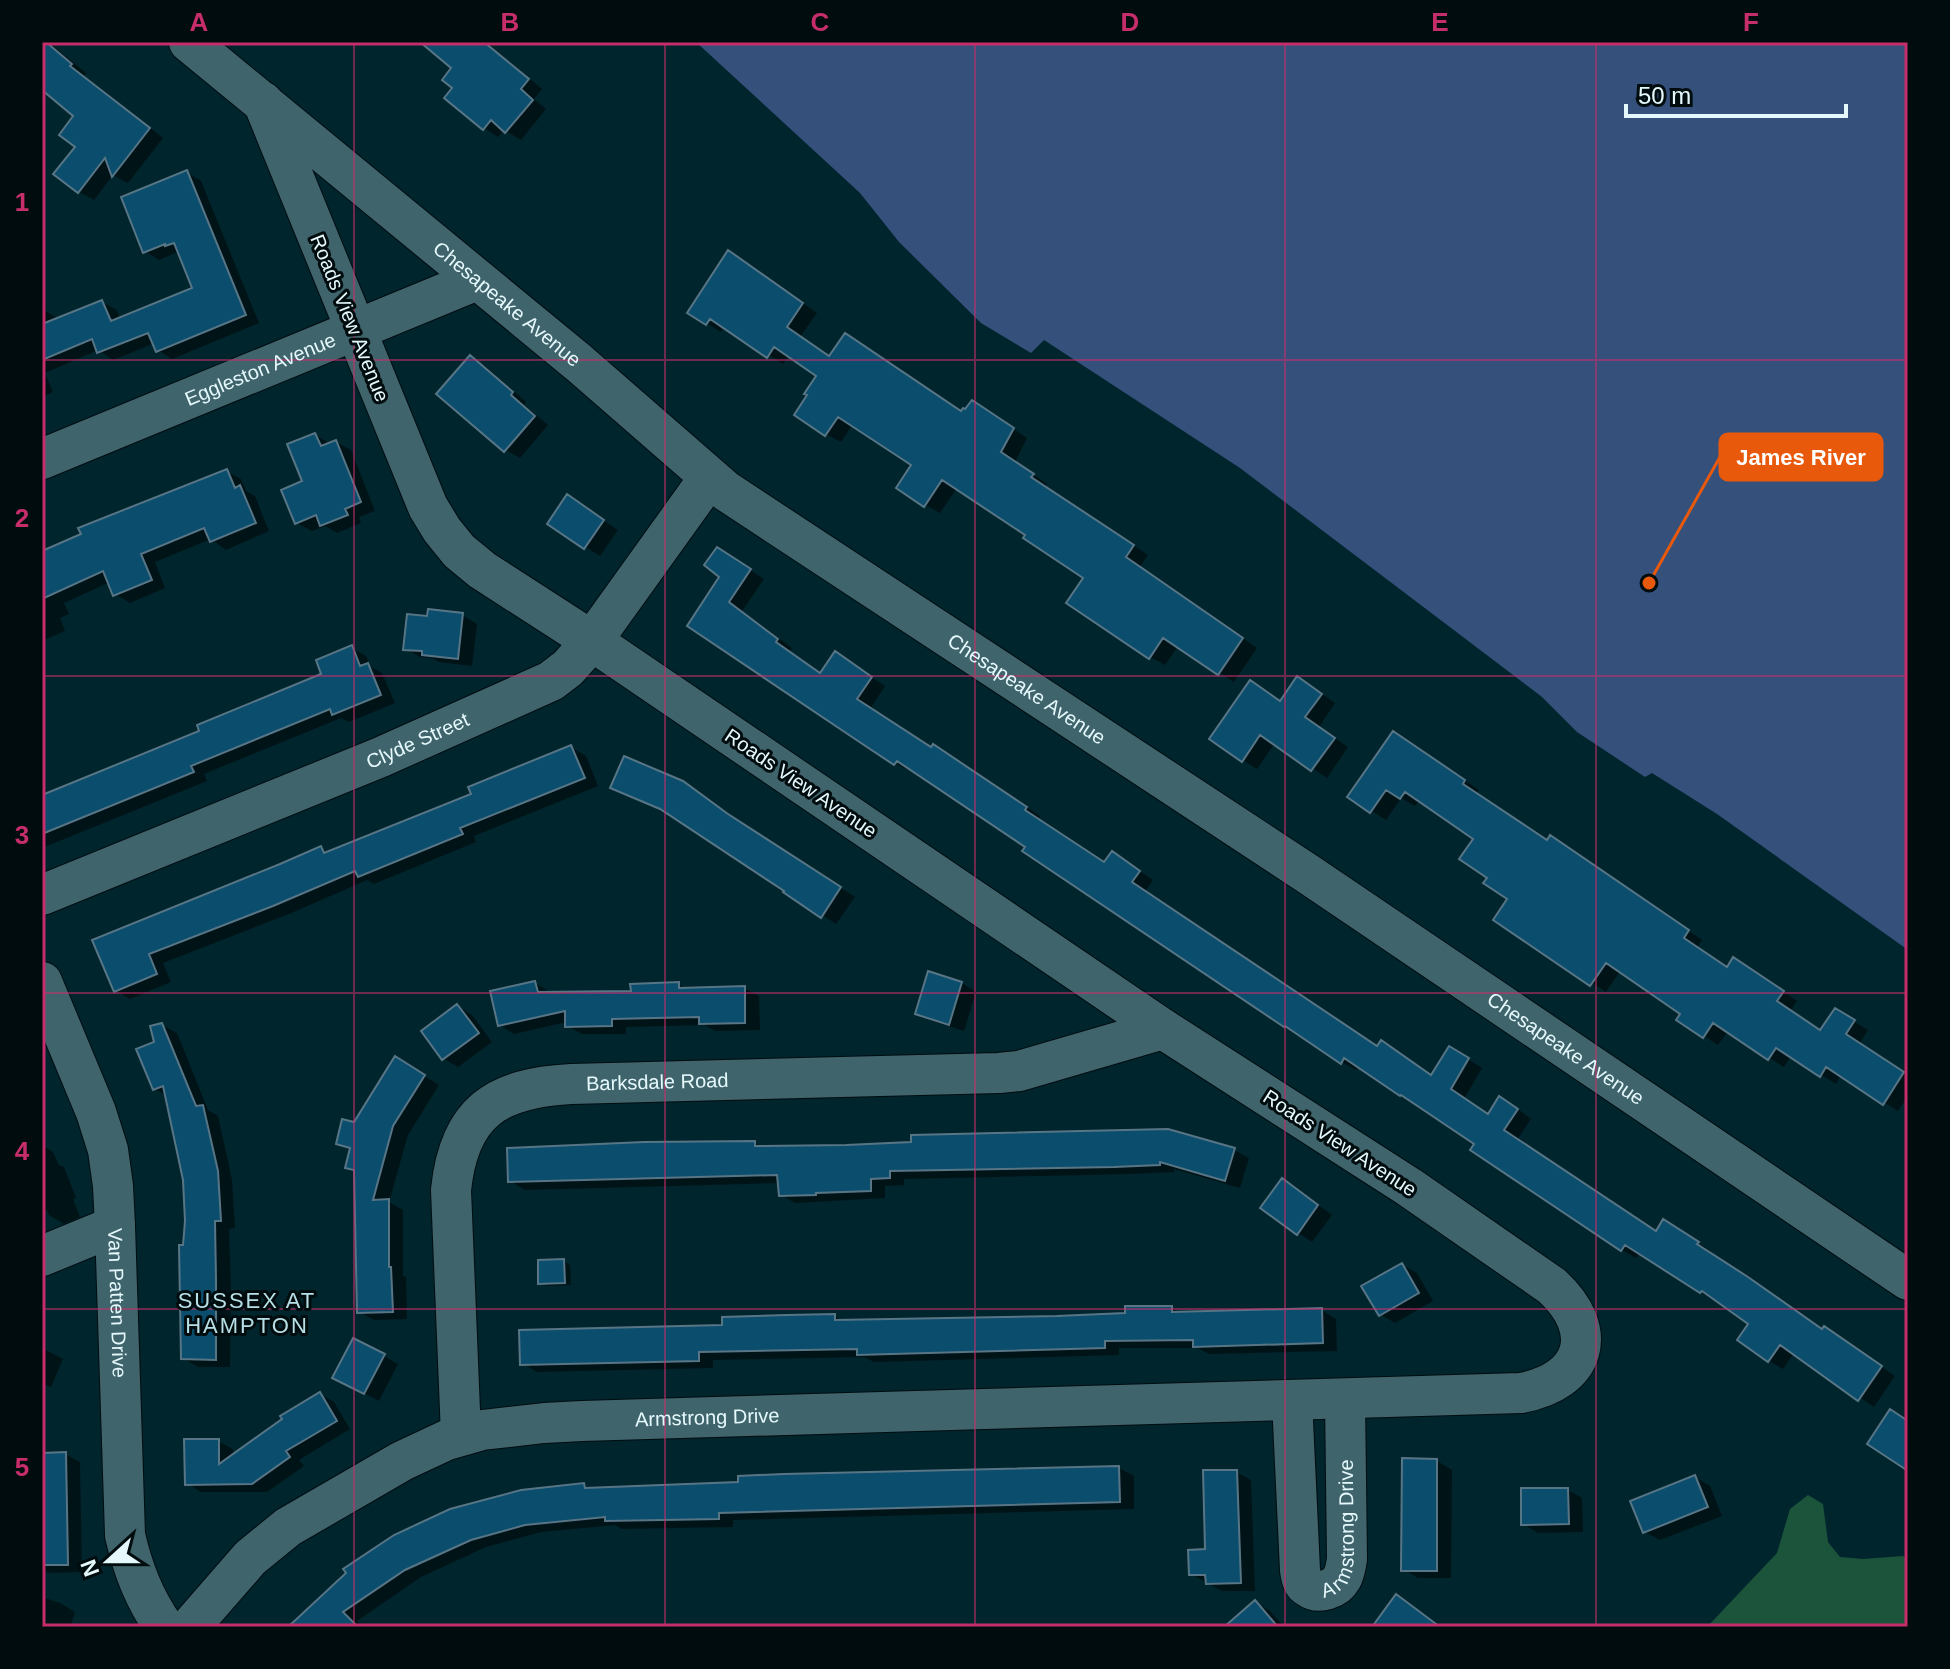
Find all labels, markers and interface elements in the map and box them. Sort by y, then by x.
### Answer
text: A [190,7,209,37]
text: B [501,7,519,37]
text: C [811,7,830,37]
text: D [1121,7,1139,37]
text: E [1431,7,1449,37]
text: F [1743,7,1759,37]
scale bar [1626,68,1846,118]
text: 50 m [1638,82,1691,109]
text: 1 [15,187,29,217]
street label: Roads View Avenue [306,231,394,405]
street label: Chesapeake Avenue [429,237,585,371]
street label: Eggleston Avenue [182,328,339,410]
callout: James River [1720,434,1882,480]
text: James River [1736,445,1866,470]
text: 2 [15,503,29,533]
street label: Chesapeake Avenue [944,629,1110,749]
street label: Clyde Street [363,708,473,773]
street label: Roads View Avenue [721,724,881,842]
text: 3 [15,820,29,850]
street label: Chesapeake Avenue [1483,988,1648,1109]
street label: Barksdale Road [586,1069,729,1095]
street label: Roads View Avenue [1259,1085,1421,1201]
text: 4 [15,1136,30,1166]
street label: Van Patten Drive [104,1228,131,1378]
district label: SUSSEX AT HAMPTON [178,1288,316,1338]
street label: Armstrong Drive [635,1404,780,1430]
text: 5 [15,1452,29,1482]
street label: Armstrong Drive [1318,1459,1358,1602]
north arrow [68,1521,148,1601]
text: N [75,1556,104,1580]

